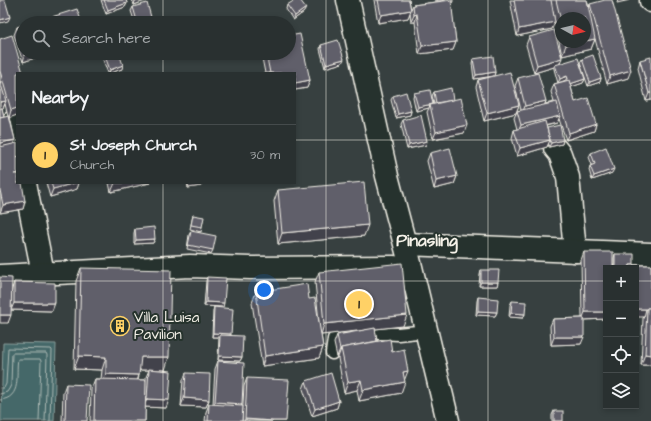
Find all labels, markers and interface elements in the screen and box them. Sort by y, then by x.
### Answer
north arrow [555,12,591,48]
search box [16,16,296,60]
icon: search [30,27,52,49]
text: Search here [62,28,151,49]
text: Nearby [32,86,89,110]
text: St Joseph Church [70,135,196,156]
text: 1 [44,146,46,164]
text: 30 m [250,146,280,164]
text: Church [70,156,114,174]
district label: Pinasling [396,229,458,254]
map controls [603,265,639,409]
button: + [603,265,639,301]
your location [254,280,274,300]
pin: 1 [346,289,372,319]
button: − [603,301,639,337]
place label: Villa Luisa Pavilion [134,307,200,345]
building icon: Villa Luisa Pavilion [109,315,131,337]
button: locate [603,337,639,373]
button: layers [603,373,639,409]

